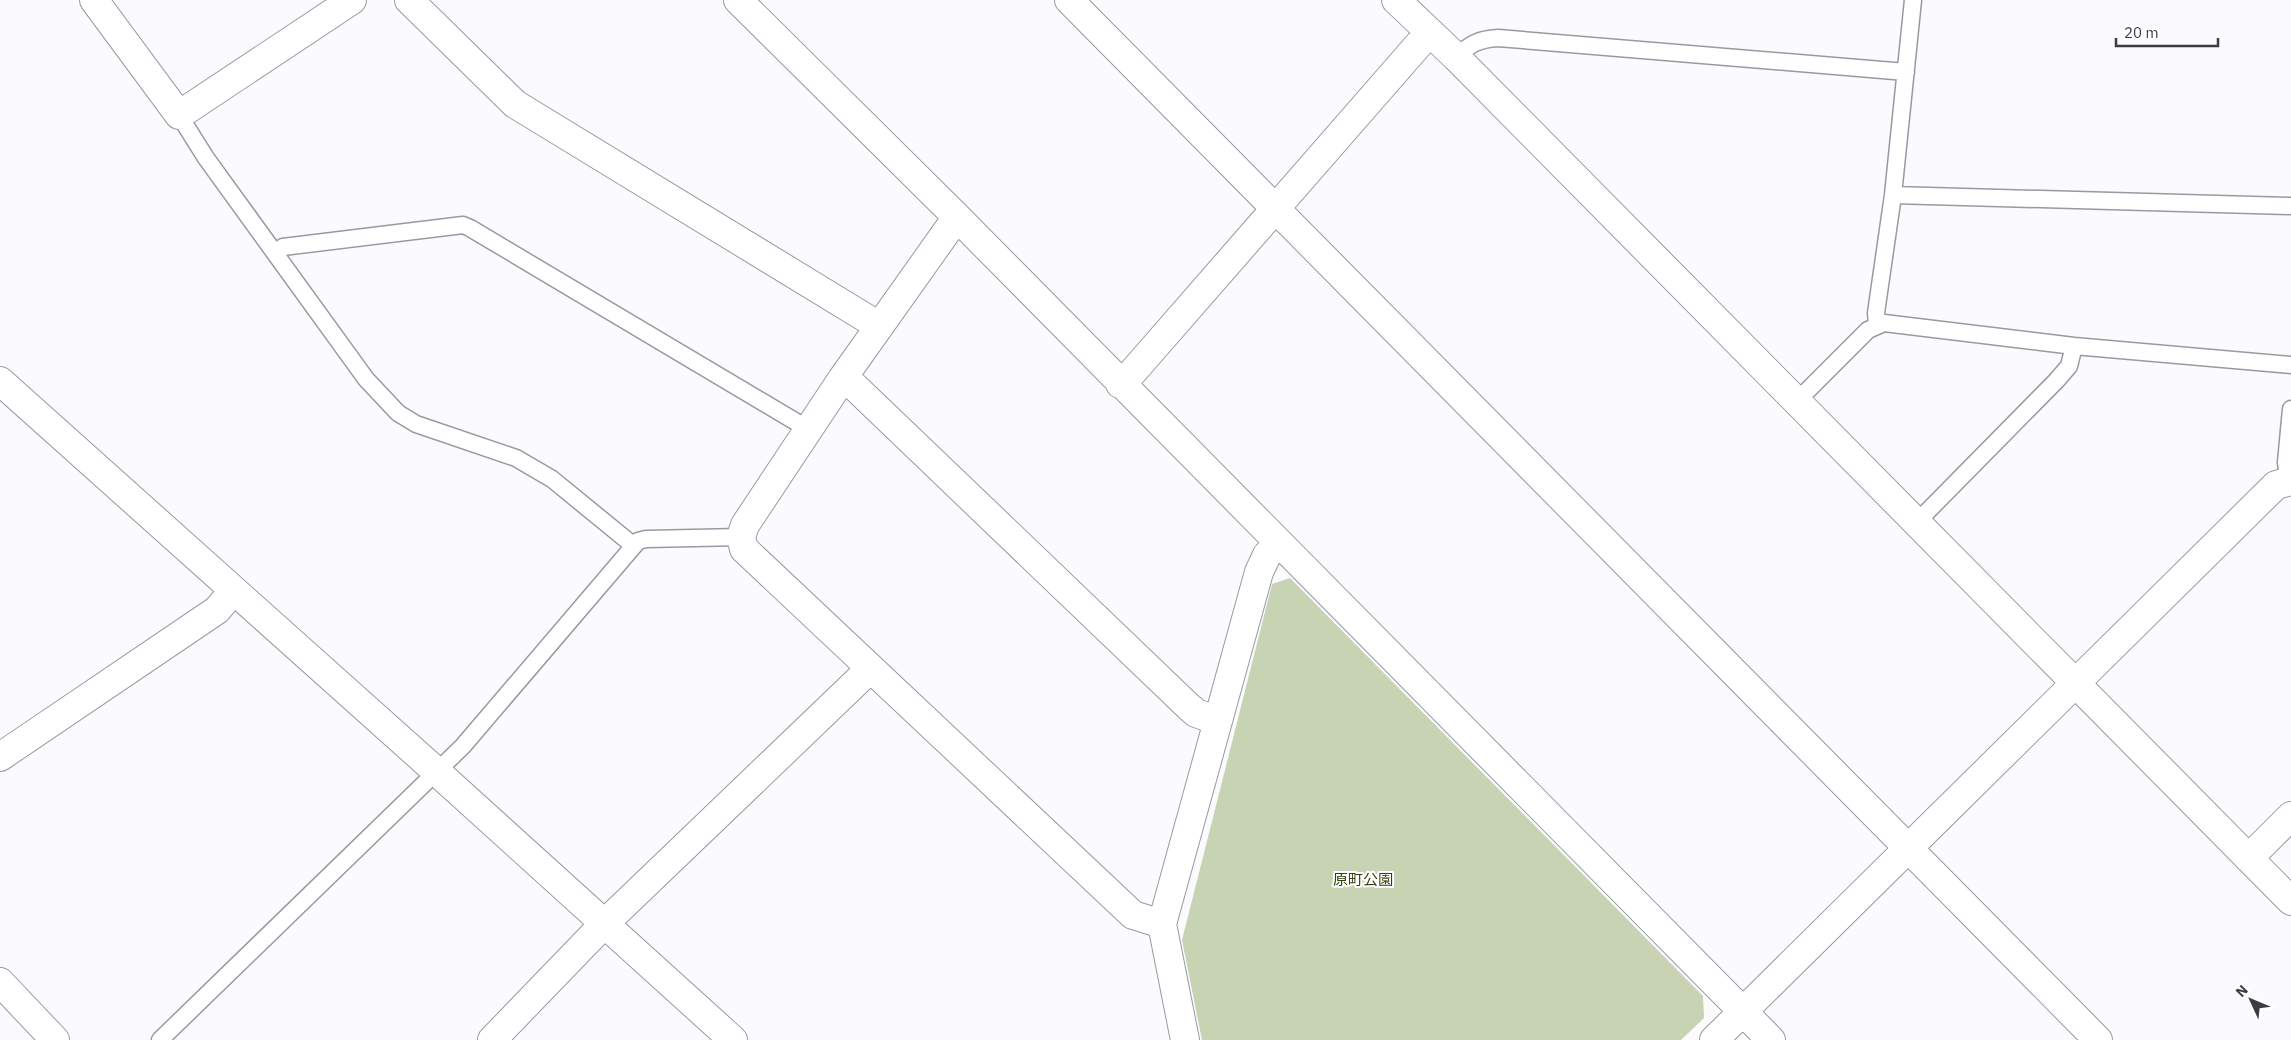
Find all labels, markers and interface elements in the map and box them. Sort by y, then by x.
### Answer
scale bar [2116,15,2218,47]
text: 20 m [2124,23,2159,42]
park label: 原町公園 [1333,870,1393,889]
north arrow [2226,975,2276,1025]
text: N [2232,981,2252,1001]

